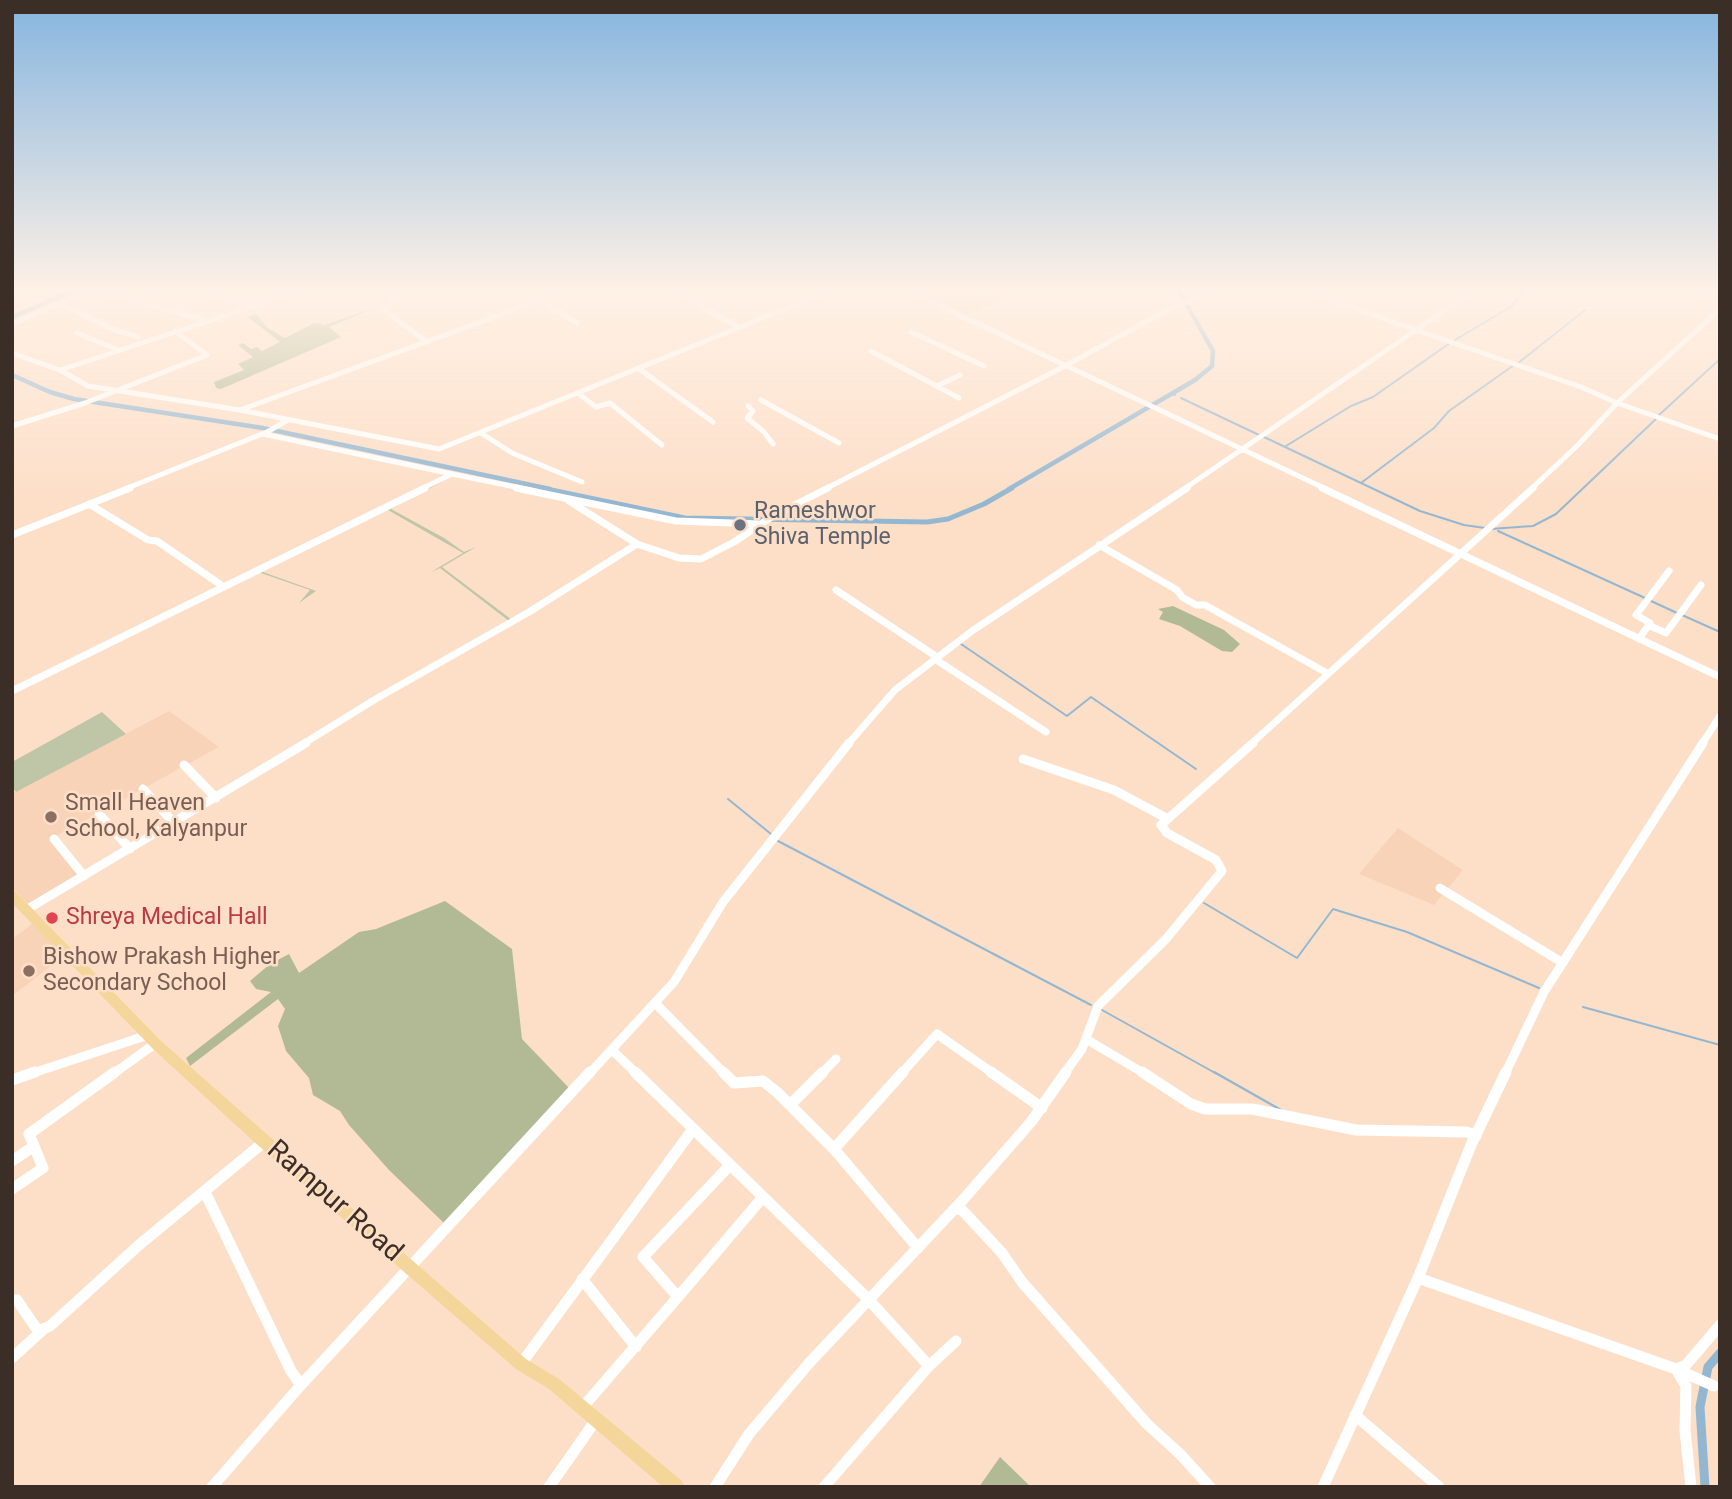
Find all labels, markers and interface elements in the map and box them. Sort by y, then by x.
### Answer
place label: Rameshwor Shiva Temple [754,498,891,552]
marker: Rameshwor Shiva Temple [732,517,748,533]
place label: Small Heaven School, Kalyanpur [65,790,247,844]
marker: Small Heaven School, Kalyanpur [43,809,59,825]
place label: Shreya Medical Hall [66,904,268,932]
marker: Shreya Medical Hall [44,910,60,926]
place label: Bishow Prakash Higher Secondary School [43,944,280,998]
marker: Bishow Prakash Higher Secondary School [21,963,37,979]
street label: Rampur Road [259,1134,409,1270]

